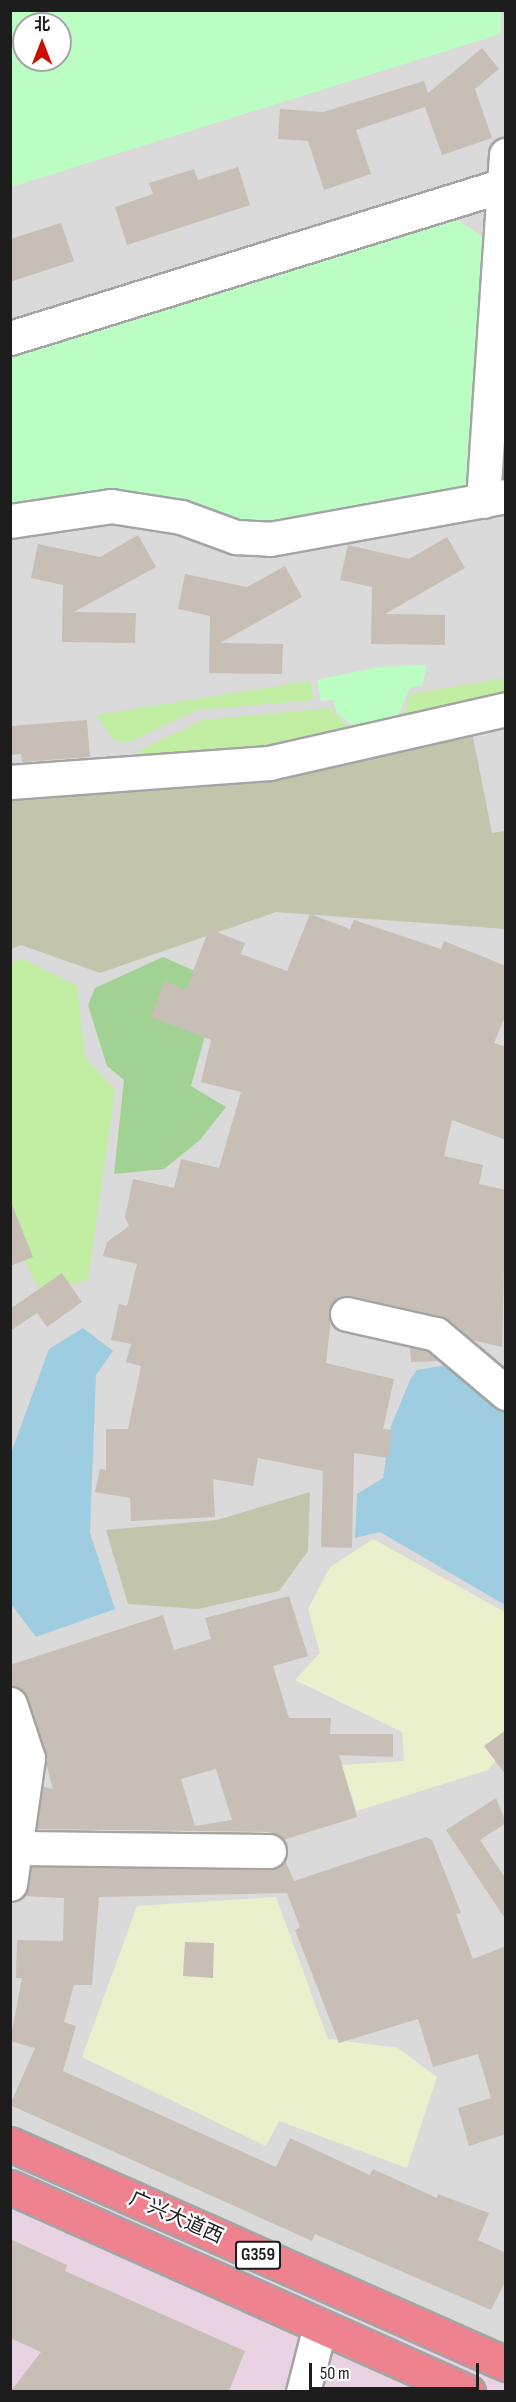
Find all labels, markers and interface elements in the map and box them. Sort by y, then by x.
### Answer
north arrow [12,12,72,72]
text: 北 [34,16,50,35]
street label: 广兴大道西 [125,2187,227,2249]
road number: G359 [234,2240,282,2270]
scale bar [312,2351,482,2389]
text: 50 m [320,2363,350,2384]

